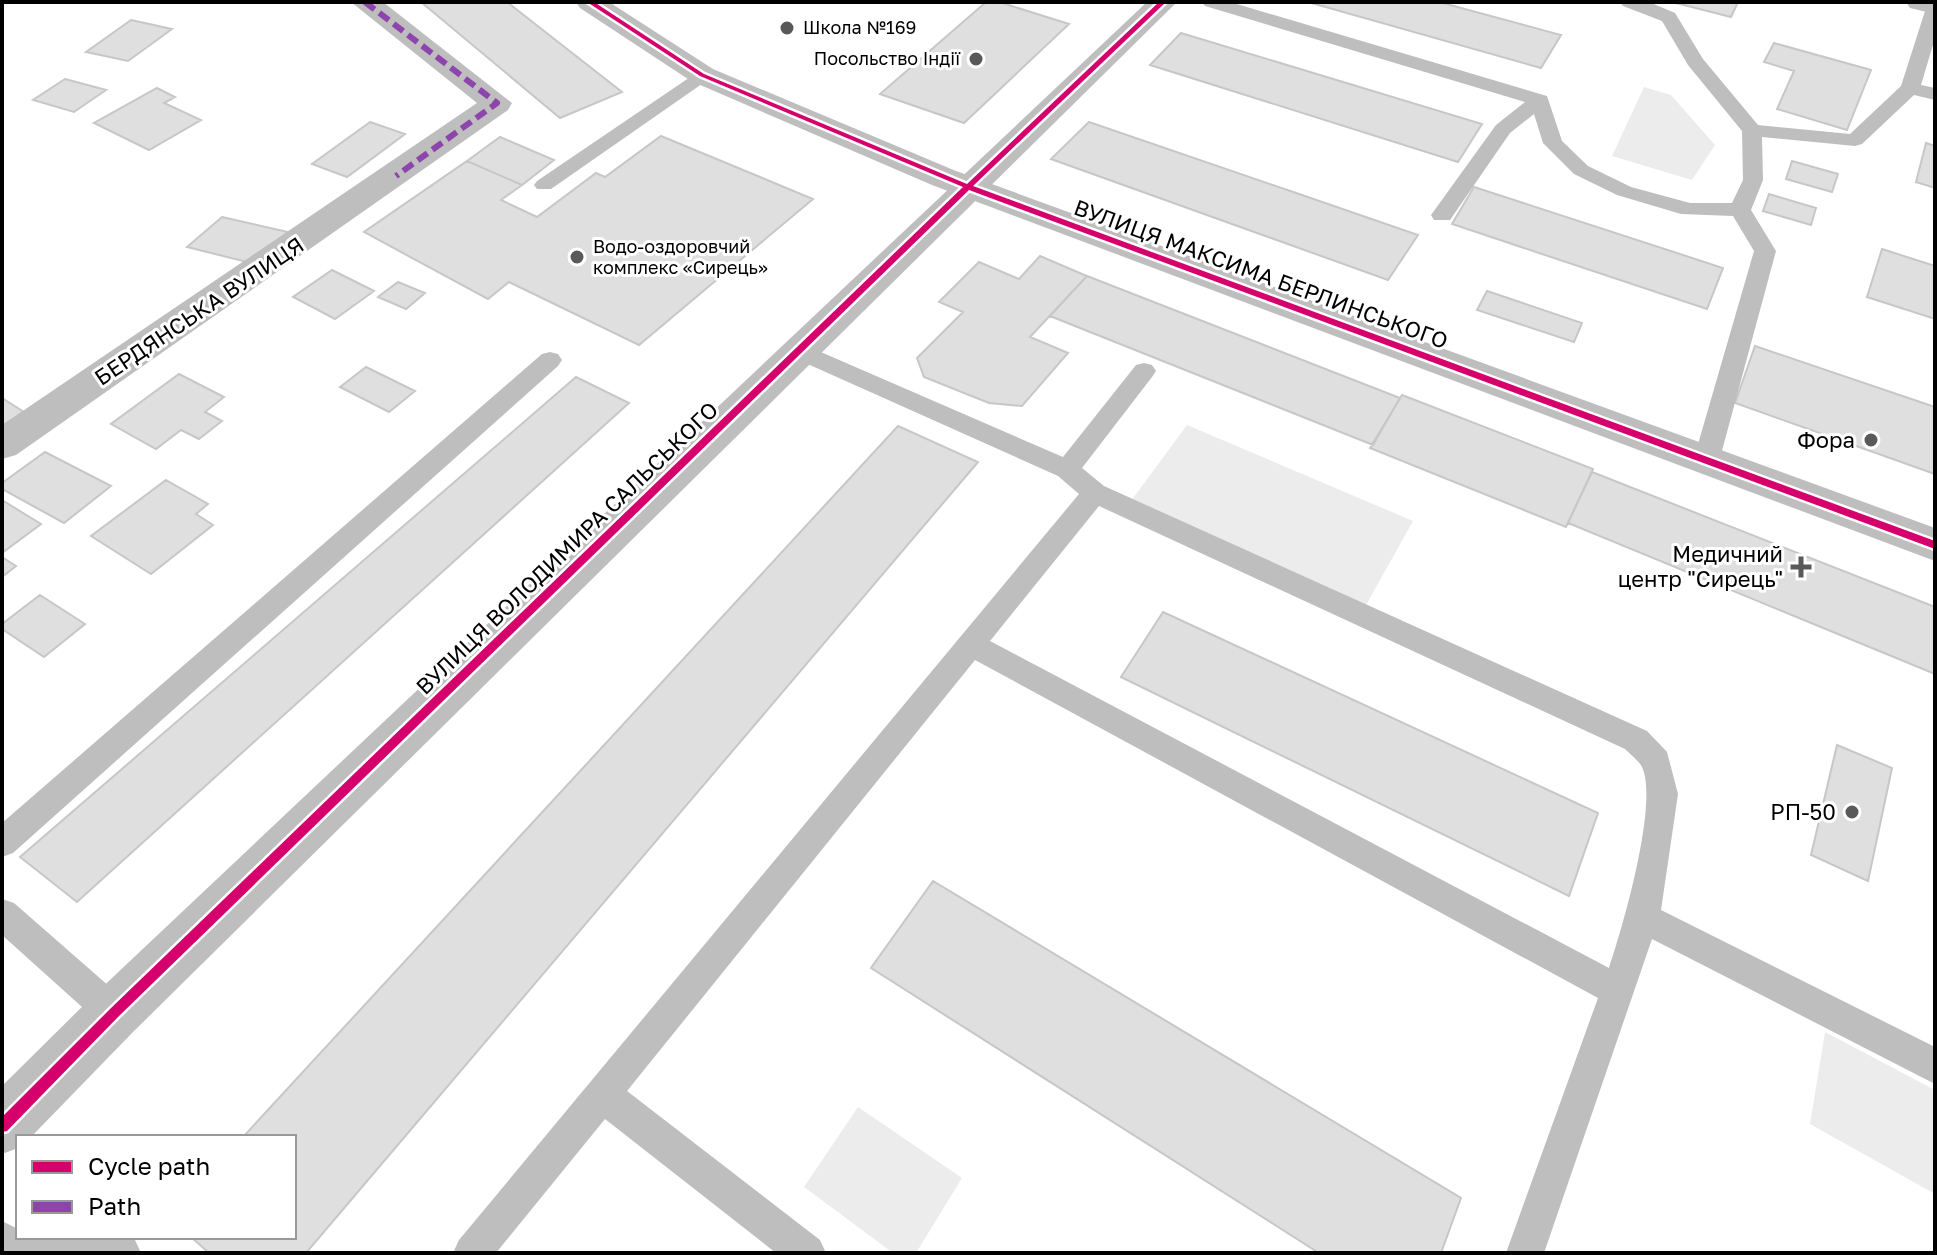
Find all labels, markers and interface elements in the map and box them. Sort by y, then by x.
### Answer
place label: Школа №169 [803,16,917,38]
marker: Школа №169 [778,19,796,37]
place label: Посольство Індії [814,47,961,69]
marker: Посольство Індії [967,50,985,68]
street label: ВУЛИЦЯ МАКСИМА БЕРЛИНСЬКОГО [1070,193,1452,354]
street label: БЕРДЯНСЬКА ВУЛИЦЯ [89,230,308,391]
place label: Водо-оздоровчий комплекс «Сирець» [593,235,768,278]
marker: Водо-оздоровчий комплекс «Сирець» [568,248,586,266]
street label: ВУЛИЦЯ ВОЛОДИМИРА САЛЬСЬКОГО [410,396,723,700]
place label: Фора [1797,426,1855,453]
marker: Фора [1862,431,1880,449]
place label: Медичний центр "Сирець" [1618,540,1783,592]
marker: Медичний центр "Сирець" [1790,556,1812,578]
place label: РП-50 [1770,798,1836,825]
marker: РП-50 [1843,803,1861,821]
legend [16,1135,296,1239]
text: Cycle path [88,1151,210,1180]
text: Path [88,1191,141,1220]

